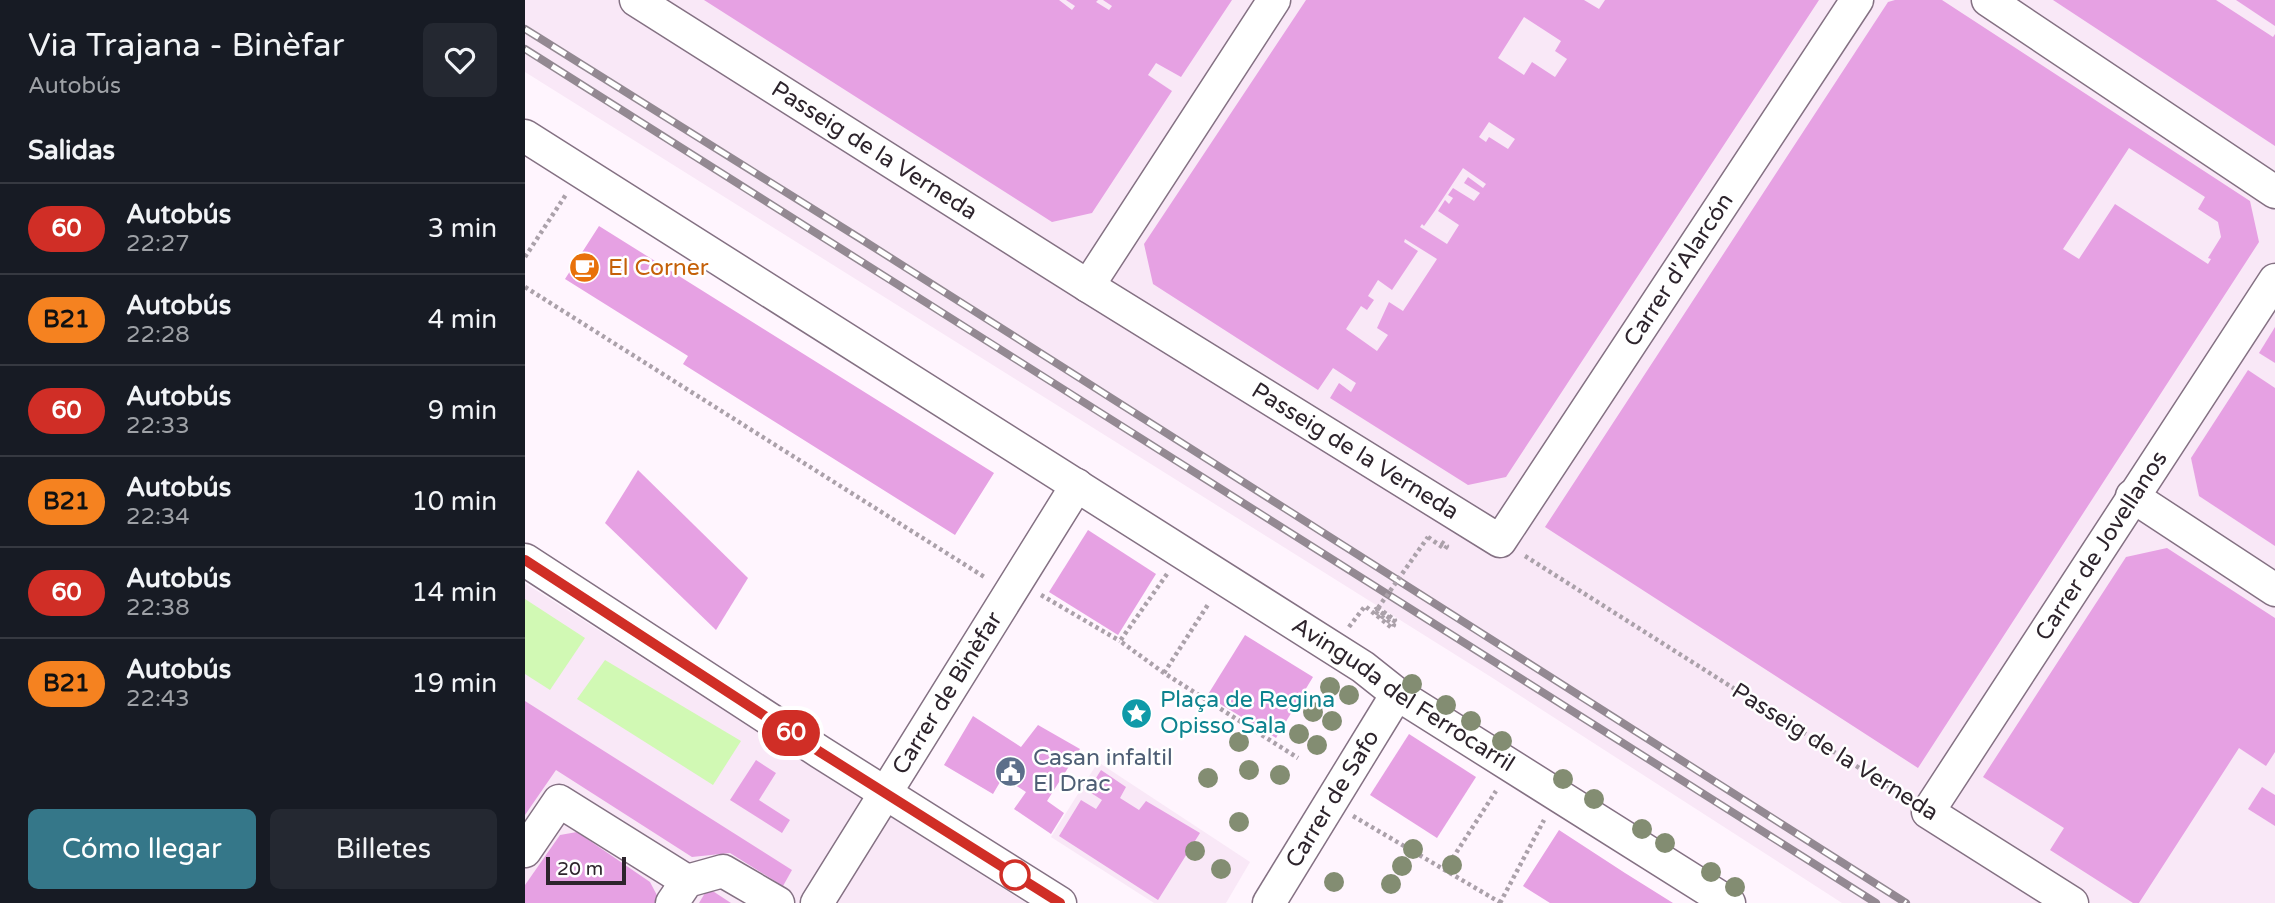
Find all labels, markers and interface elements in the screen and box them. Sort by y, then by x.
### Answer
button: heart [423,23,497,97]
text: Via Trajana - Binèfar [28,26,344,65]
text: Autobús [28,72,121,100]
street label: Passeig de la Verneda [766,75,983,226]
text: Salidas [28,135,115,166]
street label: Carrer d'Alarcón [1618,188,1739,352]
text: Autobús [126,199,231,230]
text: 3 min [428,213,497,244]
text: 60 [51,214,82,243]
text: 22:27 [126,230,190,258]
cafe icon: El Corner [568,251,602,285]
place label: El Corner [608,254,709,282]
text: Autobús [126,290,231,321]
text: 4 min [428,304,497,335]
text: B21 [43,305,90,334]
text: 22:28 [126,321,190,349]
street label: Passeig de la Verneda [1246,377,1464,526]
text: Autobús [126,381,231,412]
text: 9 min [428,395,497,426]
text: 60 [51,396,82,425]
text: 22:33 [126,412,190,440]
street label: Carrer de Jovellanos [2030,446,2174,646]
text: Autobús [126,472,231,503]
text: 10 min [411,486,497,517]
text: B21 [43,487,90,516]
text: 22:34 [126,503,190,531]
text: Autobús [126,563,231,594]
text: 14 min [411,577,497,608]
text: 60 [51,578,82,607]
text: 22:38 [126,594,190,622]
street label: Carrer de Binèfar [886,607,1009,780]
street label: Avinguda del Ferrocarril [1287,611,1520,778]
text: Autobús [126,654,231,685]
text: 19 min [411,668,497,699]
text: B21 [43,669,90,698]
street label: Passeig de la Verneda [1727,677,1943,827]
text: 22:43 [126,685,190,713]
place label: Plaça de Regina Opisso Sala [1160,686,1335,740]
place icon: Plaça de Regina Opisso Sala [1120,696,1154,730]
line badge: 60 [759,710,823,756]
text: 60 [776,718,806,747]
street label: Carrer de Safo [1280,725,1386,873]
place label: Casan infaltil El Drac [1033,744,1173,798]
public building icon: Casan infaltil El Drac [993,754,1027,788]
button: Cómo llegar [28,809,256,889]
button: Billetes [270,809,497,889]
scale bar [546,854,627,886]
text: 20 m [557,858,603,880]
unlabelled marker [1000,860,1030,890]

